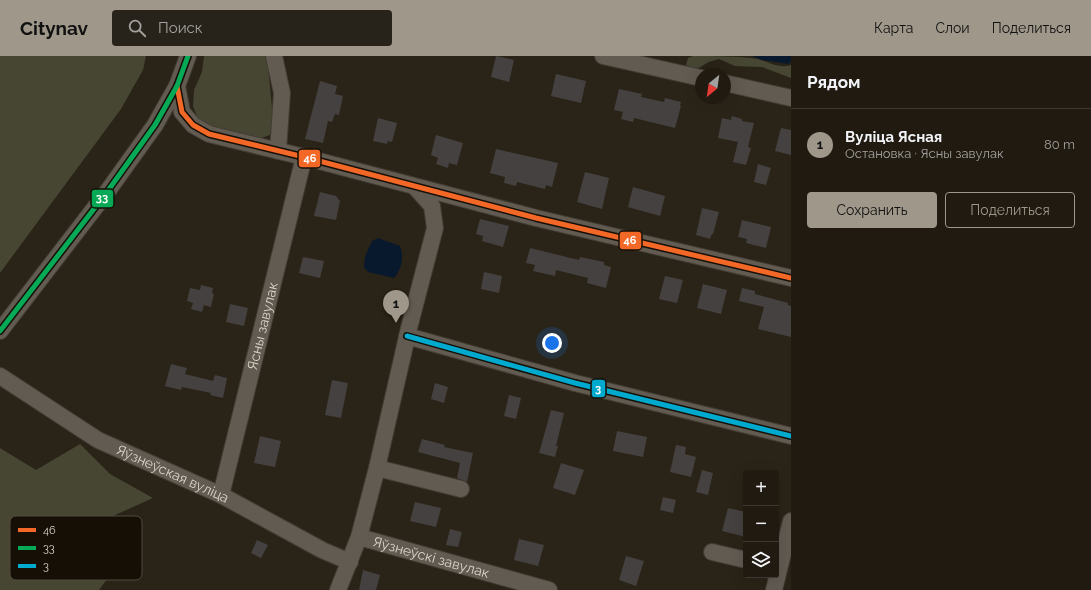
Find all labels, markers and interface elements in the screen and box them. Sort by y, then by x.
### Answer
search box [112,10,392,46]
text: Citynav [20,17,88,39]
icon: search [126,17,148,39]
text: Поиск [158,19,203,37]
text: Карта [874,20,913,36]
text: Слои [935,20,970,36]
text: Поделиться [992,20,1071,36]
north arrow [695,68,731,104]
text: Рядом [807,72,860,92]
text: Вуліца Ясная [845,128,942,146]
text: 1 [817,137,823,152]
text: 80 m [1044,137,1075,152]
text: Остановка · Ясны завулак [845,146,1004,161]
line badge: 46 [298,149,321,168]
text: 46 [304,152,317,165]
line badge: 33 [91,189,114,208]
text: 33 [96,192,108,205]
button: Сохранить [807,192,937,228]
button: Поделиться [945,192,1075,228]
line badge: 46 [619,231,642,250]
text: 46 [624,234,637,247]
street label: Ясны завулак [244,280,281,372]
pin: 1 [383,290,409,323]
your location [542,333,562,353]
line badge: 3 [591,379,606,398]
text: 3 [595,383,601,396]
street label: Яўзнеўская вуліца [114,441,232,506]
map controls [743,470,779,578]
button: + [743,470,779,506]
button: − [743,506,779,542]
legend [10,516,142,580]
text: 46 [43,524,56,537]
street label: Яўзнеўскі завулак [371,533,491,581]
text: 33 [43,542,55,555]
button: layers [743,542,779,578]
text: 3 [43,560,49,573]

